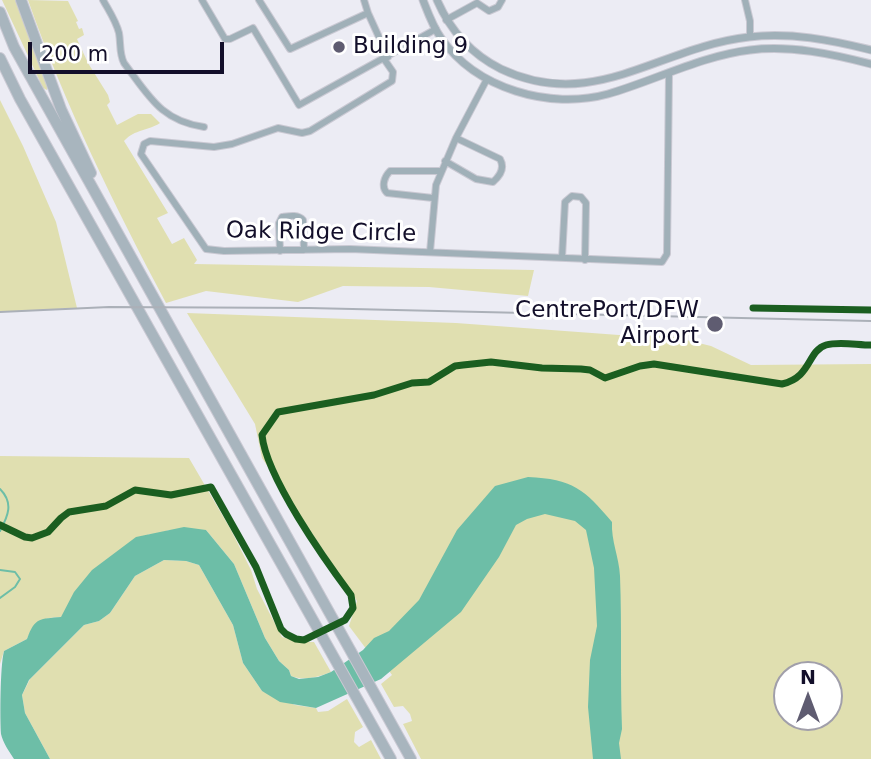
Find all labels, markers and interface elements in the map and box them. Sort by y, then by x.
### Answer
scale bar [32,28,228,72]
place label: Building 9 [353,33,468,61]
marker: Building 9 [331,39,347,55]
text: 200 m [41,42,108,66]
street label: Oak Ridge Circle [226,218,416,248]
place label: CentrePort/DFW Airport [515,297,699,351]
marker: CentrePort/DFW Airport [705,314,725,334]
north arrow [773,661,843,731]
text: N [800,666,816,688]

